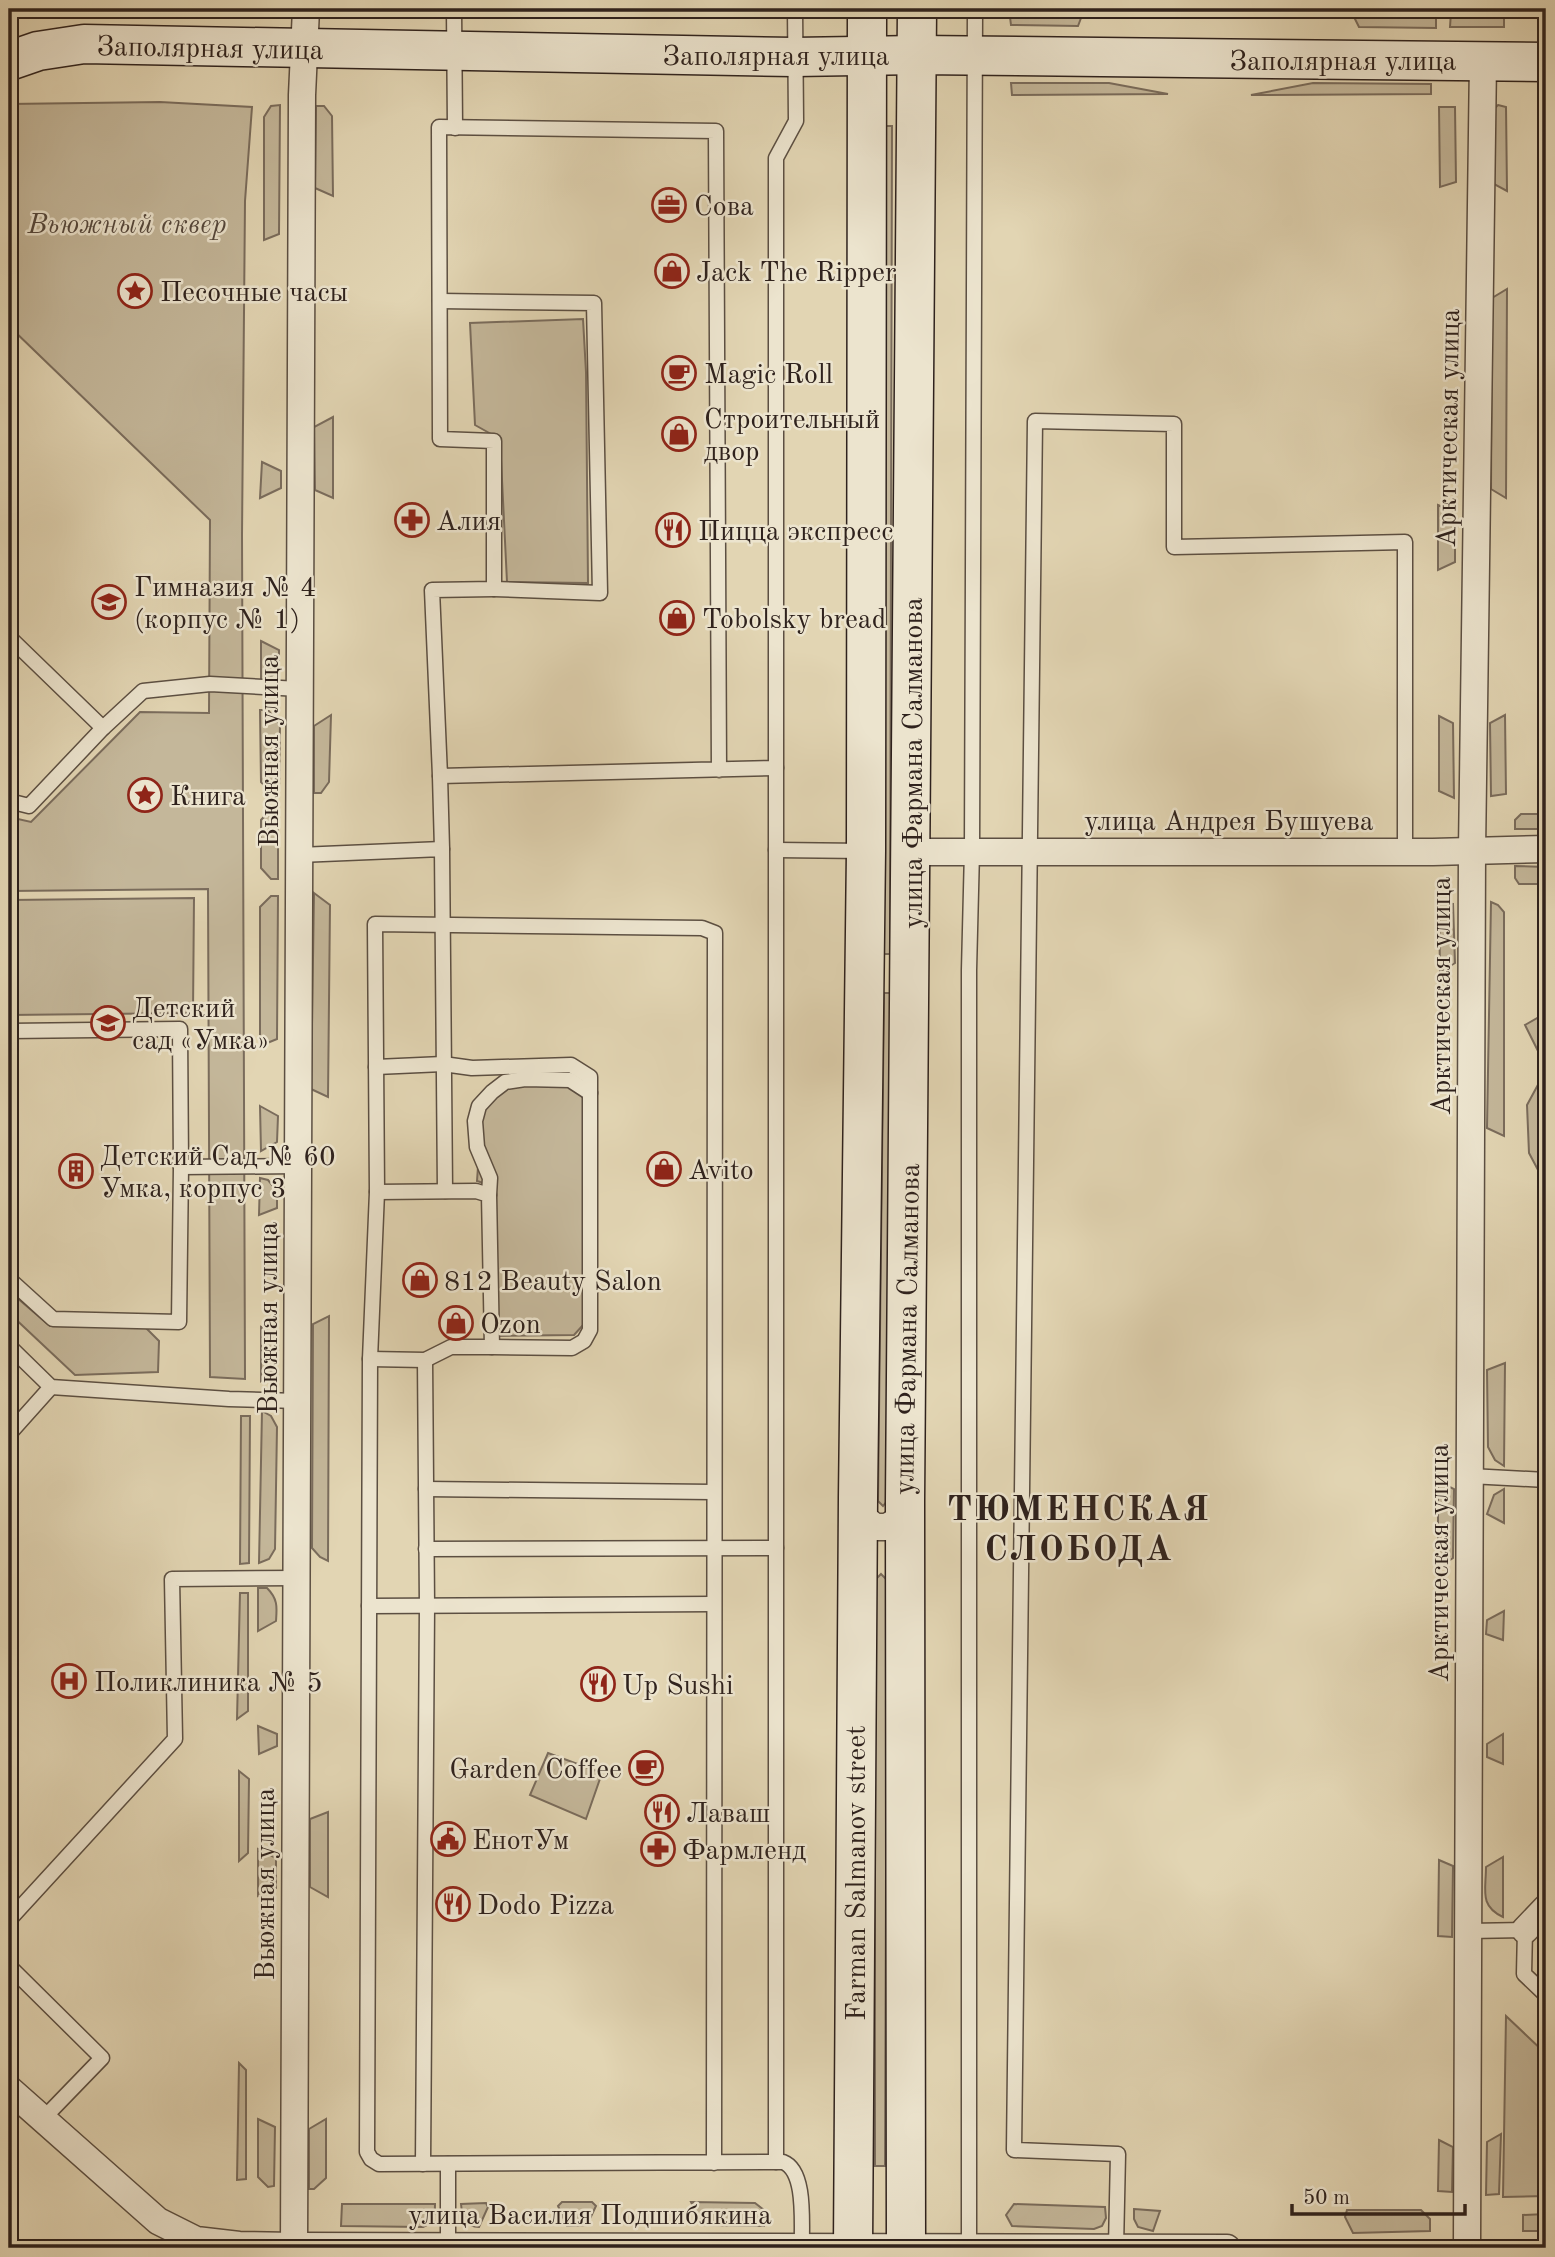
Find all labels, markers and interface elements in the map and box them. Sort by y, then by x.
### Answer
street label: Заполярная улица [96,34,324,66]
street label: Заполярная улица [663,44,890,72]
street label: Заполярная улица [1230,49,1457,77]
office icon: Сова [650,186,688,224]
place label: Сова [694,194,754,222]
park label: Вьюжный сквер [26,212,227,240]
shop icon: Jack The Ripper [653,252,691,290]
place label: Jack The Ripper [696,260,896,288]
place icon: Песочные часы [116,272,154,310]
place label: Песочные часы [160,280,348,308]
street label: Арктическая улица [1434,308,1466,548]
cafe icon: Magic Roll [660,354,698,392]
place label: Magic Roll [704,362,833,390]
place label: Строительный двор [704,407,880,467]
shop icon: Строительный двор [660,415,698,453]
pharmacy icon: Алия [393,501,431,539]
place label: Алия [436,509,501,537]
restaurant icon: Пицца экспресс [654,511,692,549]
place label: Пицца экспресс [698,519,893,547]
place label: Гимназия № 4 (корпус № 1) [134,575,316,635]
school or university icon: Гимназия № 4 (корпус № 1) [90,583,128,621]
street label: улица Фармана Салманова [901,597,929,929]
shop icon: Tobolsky bread [658,599,696,637]
place label: Tobolsky bread [702,607,886,635]
street label: Вьюжная улица [257,654,285,847]
place icon: Книга [126,776,164,814]
place label: Книга [170,784,246,812]
street label: улица Андрея Бушуева [1084,809,1374,837]
street label: Арктическая улица [1429,876,1457,1116]
place label: Детский сад «Умка» [132,996,270,1056]
school or university icon: Детский сад «Умка» [89,1004,127,1042]
place label: Детский Сад № 60 Умка, корпус 3 [100,1144,335,1204]
shop icon: Avito [645,1150,683,1188]
building icon: Детский Сад № 60 Умка, корпус 3 [57,1152,95,1190]
place label: Avito [688,1158,754,1186]
street label: улица Фармана Салманова [892,1163,926,1495]
street label: Вьюжная улица [256,1221,284,1414]
shop icon: 812 Beauty Salon [401,1261,439,1299]
place label: 812 Beauty Salon [444,1269,662,1297]
shop icon: Ozon [437,1304,475,1342]
place label: Ozon [480,1312,541,1340]
street label: Арктическая улица [1427,1443,1455,1683]
district label: ТЮМЕНСКАЯ СЛОБОДА [947,1493,1211,1568]
hospital icon: Поликлиника № 5 [50,1662,88,1700]
restaurant icon: Up Sushi [579,1665,617,1703]
place label: Поликлиника № 5 [94,1670,322,1698]
place label: Up Sushi [622,1673,733,1701]
street label: Farman Salmanov street [844,1725,872,2021]
cafe icon: Garden Coffee [627,1749,665,1787]
place label: Garden Coffee [449,1757,622,1785]
street label: Вьюжная улица [253,1787,281,1980]
restaurant icon: Лаваш [643,1793,681,1831]
place label: Лаваш [686,1801,770,1829]
public building icon: ЕнотУм [429,1820,467,1858]
place label: ЕнотУм [472,1828,569,1856]
pharmacy icon: Фармленд [639,1830,677,1868]
place label: Фармленд [682,1838,806,1866]
restaurant icon: Dodo Pizza [434,1885,472,1923]
place label: Dodo Pizza [477,1893,614,1921]
scale bar [1292,2173,1466,2217]
text: 50 m [1303,2188,1350,2209]
street label: улица Василия Подшибякина [408,2203,772,2231]

